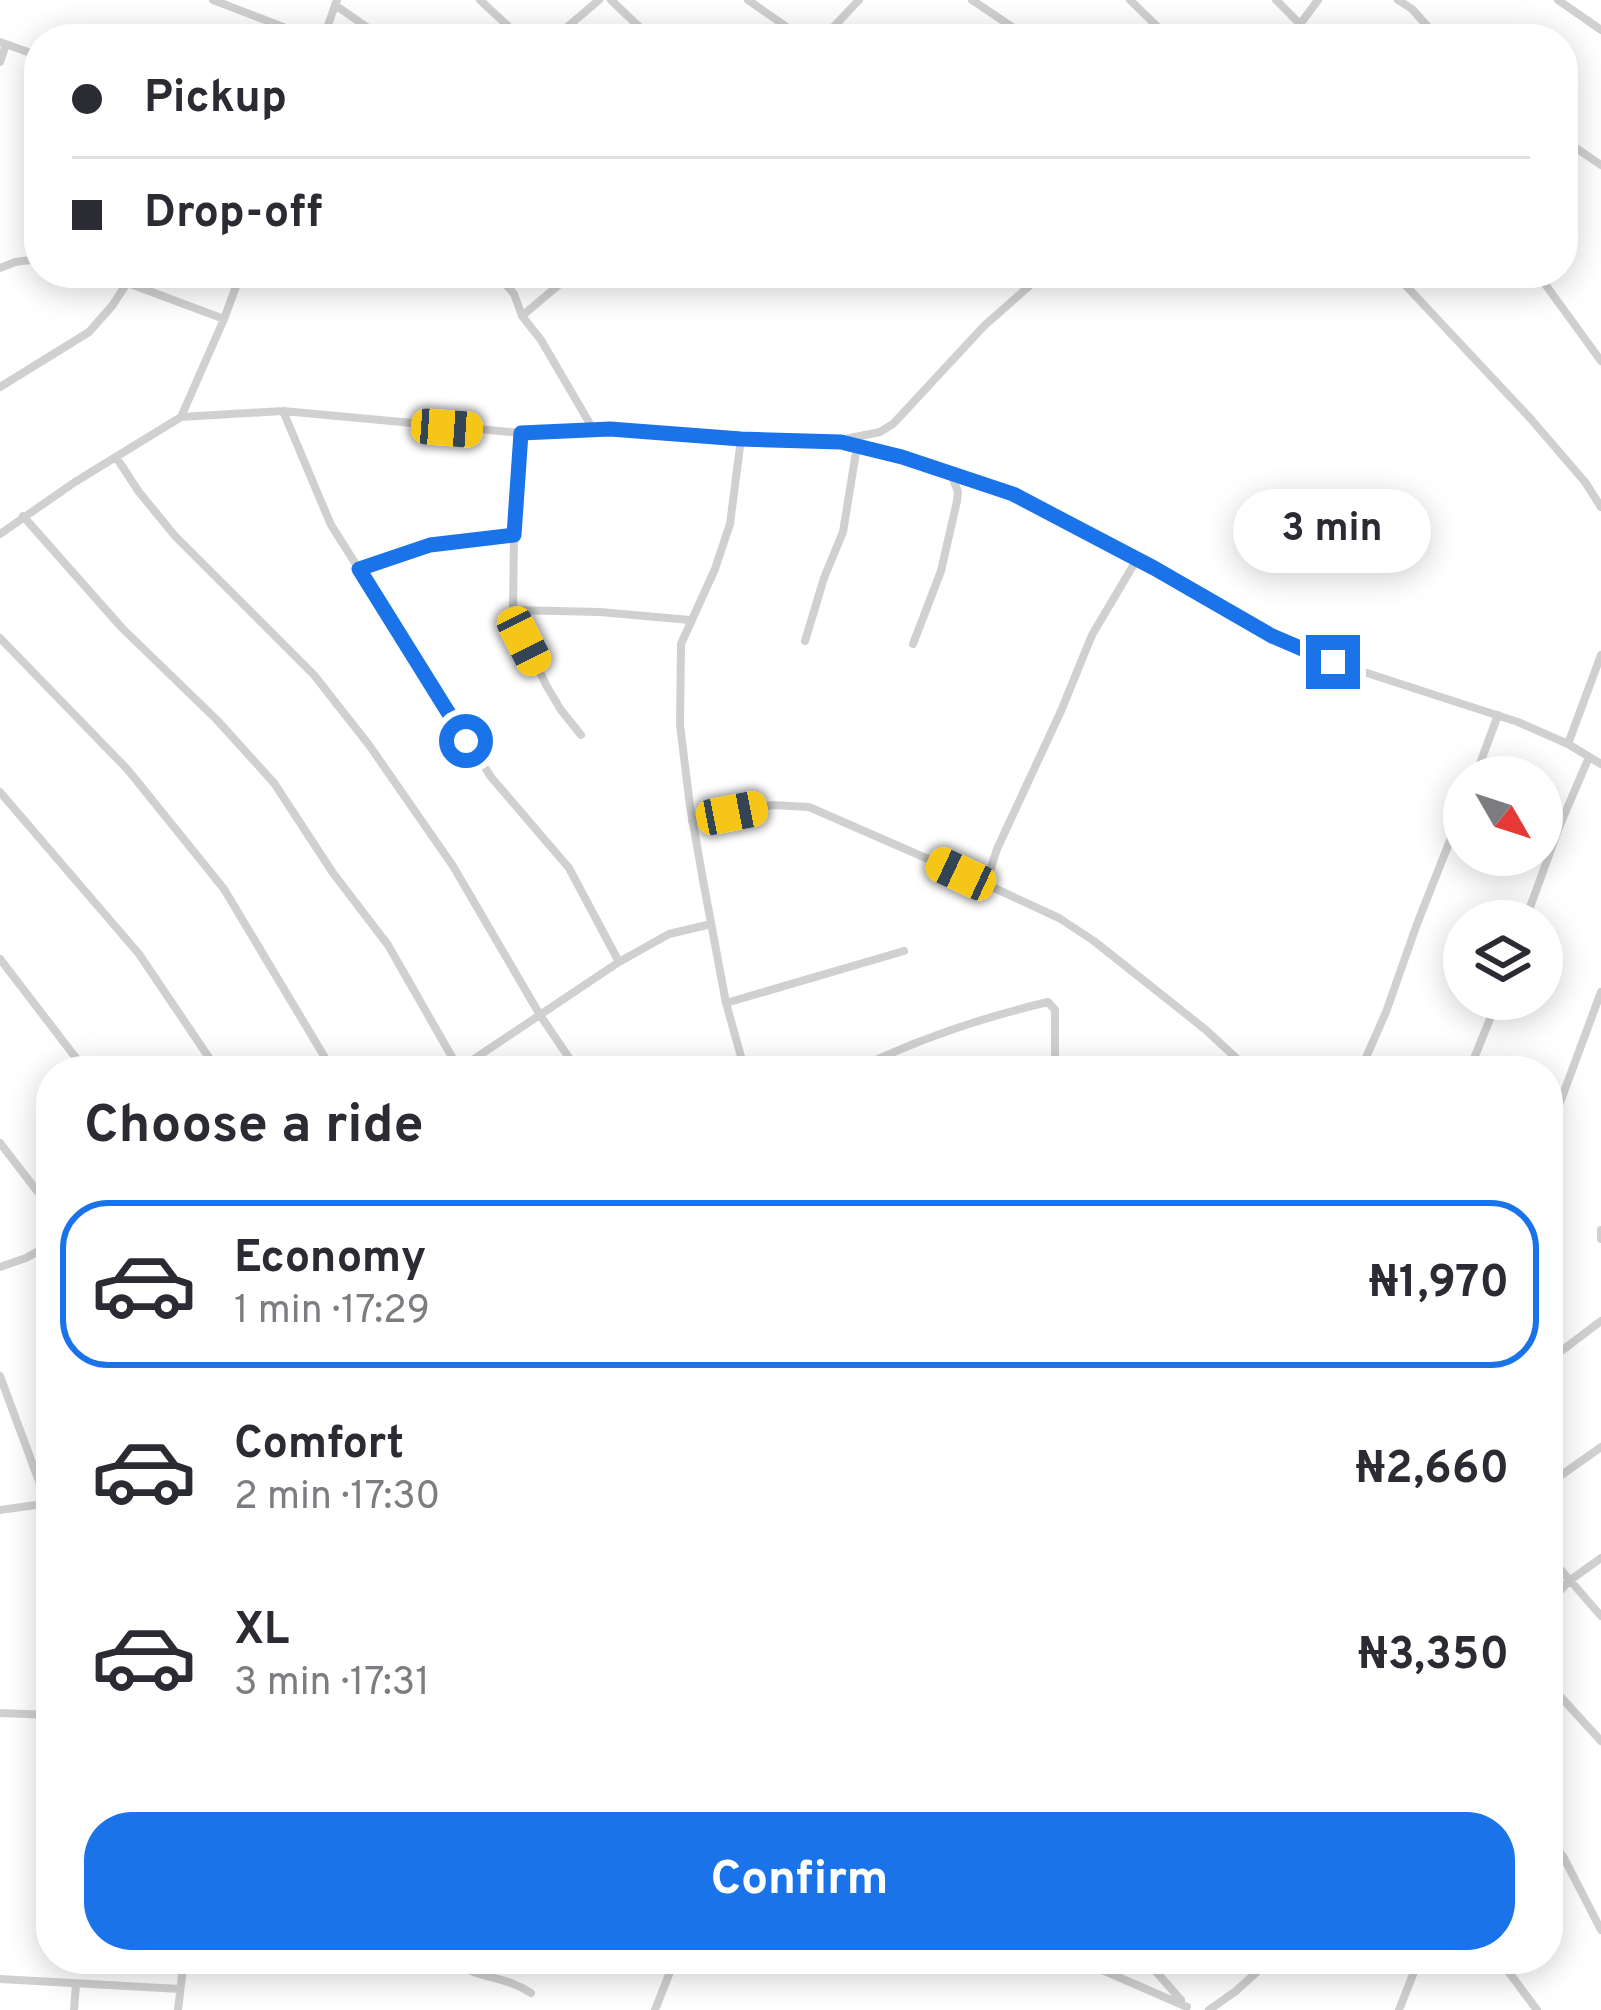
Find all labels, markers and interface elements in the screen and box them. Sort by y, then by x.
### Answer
text: Pickup [144,71,287,128]
text: Drop-off [144,186,323,243]
car [410,408,484,448]
callout: 3 min [1234,488,1432,572]
text: 3 min [1281,506,1383,555]
car [492,601,556,681]
route end [1306,635,1360,689]
route start [439,714,493,768]
north arrow [1443,756,1563,876]
map controls [1443,756,1563,1020]
car [693,788,771,838]
car [921,842,1001,906]
button: layers [1443,900,1563,1020]
text: Choose a ride [84,1093,424,1162]
icon: car [90,1230,198,1338]
text: Economy [234,1231,426,1288]
text: ₦1,970 [1369,1256,1509,1313]
text: 1 min · 17:29 [234,1288,430,1337]
icon: car [90,1416,198,1524]
text: Comfort [234,1417,404,1474]
text: ₦2,660 [1355,1442,1509,1499]
text: 2 min · 17:30 [234,1474,440,1523]
icon: car [90,1602,198,1710]
text: XL [234,1603,289,1660]
text: ₦3,350 [1358,1628,1509,1685]
text: 3 min · 17:31 [234,1660,430,1709]
button: Confirm [84,1812,1515,1950]

